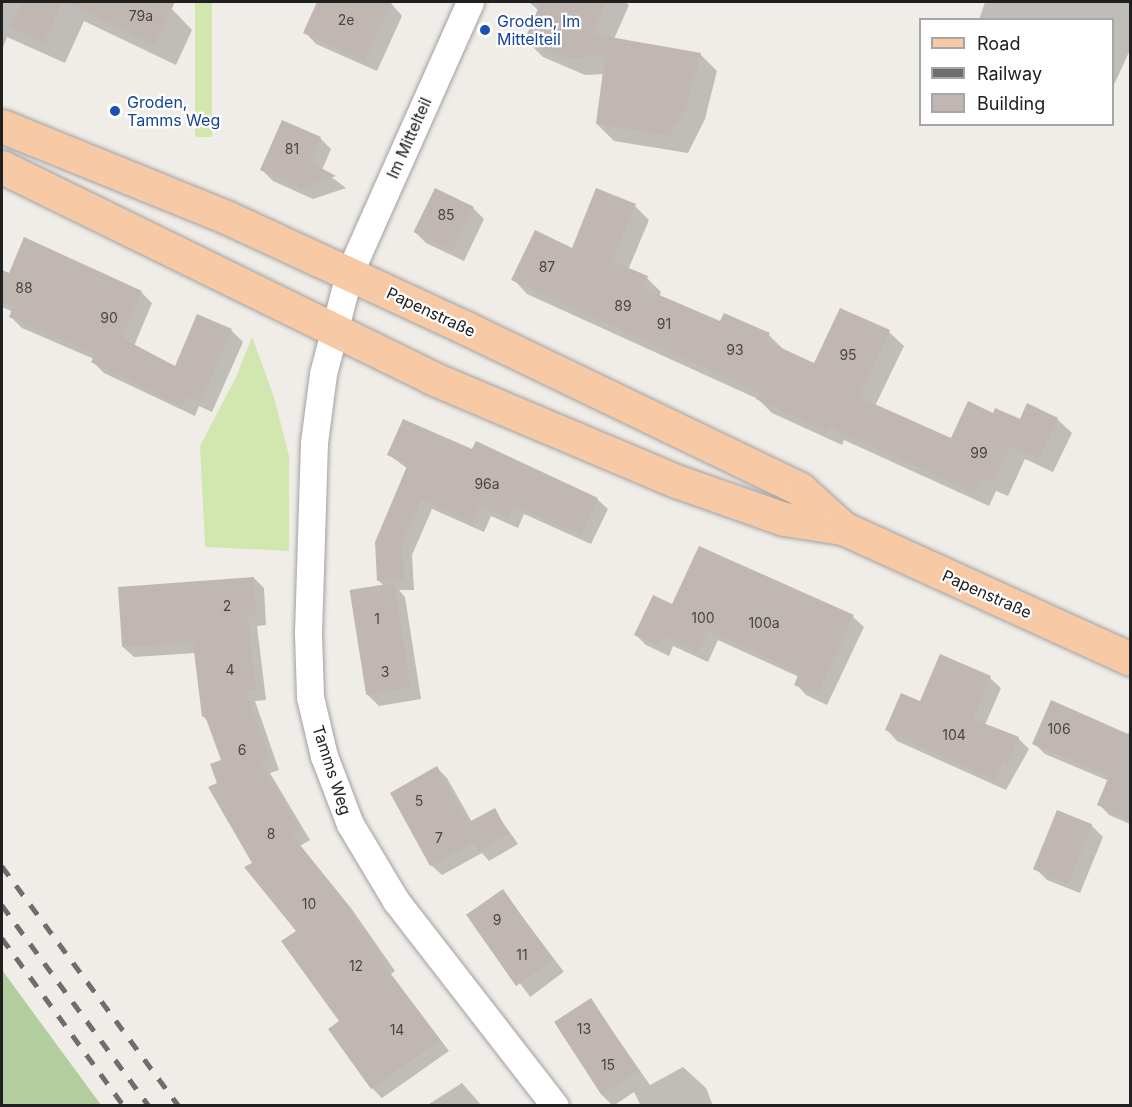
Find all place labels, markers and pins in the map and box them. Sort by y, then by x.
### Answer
place label: Groden, Im Mittelteil [497,11,580,49]
marker: Groden, Im Mittelteil [478,23,492,37]
place label: Groden, Tamms Weg [127,92,220,130]
marker: Groden, Tamms Weg [108,104,122,118]

